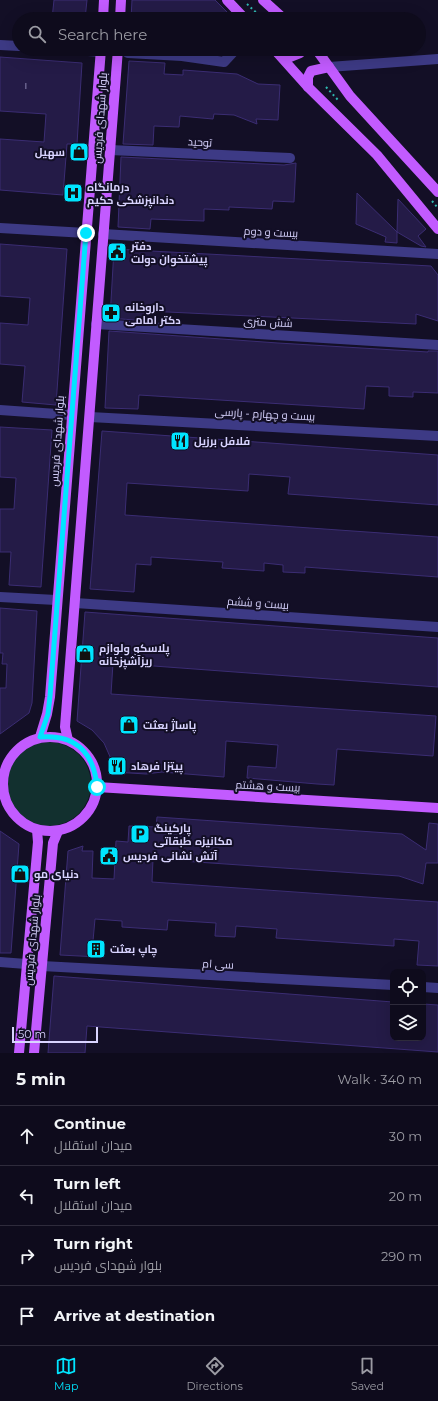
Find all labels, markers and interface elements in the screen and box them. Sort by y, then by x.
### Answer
search box [12,12,426,56]
icon: search [26,23,48,45]
text: Search here [58,25,147,44]
street label: بلوار شهدای فردیس [90,72,110,164]
house number: ۱ [25,80,27,91]
street label: توحید [187,134,213,150]
shop icon: سهیل [68,141,90,163]
place label: سهیل [35,145,65,160]
place label: درمانگاه دندانپزشکی حکیم [87,180,174,209]
hospital icon: درمانگاه دندانپزشکی حکیم [62,182,84,204]
route end [77,224,95,242]
street label: بیست و دوم [243,224,299,241]
place label: دفتر پیشتخوان دولت [130,239,208,268]
public building icon: دفتر پیشتخوان دولت [106,241,128,263]
place label: داروخانه دکتر امامی [125,300,181,327]
pharmacy icon: داروخانه دکتر امامی [100,302,122,324]
street label: شش متری [243,314,293,330]
street label: بلوار شهدای فردیس [47,395,67,487]
street label: بیست و چهارم - پارسی [214,404,316,425]
restaurant icon: فلافل برزیل [169,430,191,452]
place label: فلافل برزیل [194,434,250,448]
street label: بیست و ششم [226,594,290,613]
place label: پلاسکو ولوازم ریزآشپزخانه [99,641,170,670]
shop icon: پلاسکو ولوازم ریزآشپزخانه [74,643,96,665]
shop icon: پاساژ بعثت [118,714,140,736]
place label: پاساژ بعثت [143,718,196,734]
restaurant icon: پیتزا فرهاد [106,755,128,777]
place label: پیتزا فرهاد [131,759,183,775]
street label: بیست و هشتم [235,777,301,796]
route start [88,778,106,796]
place label: پارکینگ مکانیزه طبقاتی [154,821,232,848]
parking icon: پارکینگ مکانیزه طبقاتی [129,823,151,845]
public building icon: آتش نشانی فردیس [98,845,120,867]
place label: آتش نشانی فردیس [123,849,218,863]
shop icon: دنیای مو [9,863,31,885]
place label: دنیای مو [34,867,79,882]
street label: بلوار شهدای فردیس [21,894,43,986]
building icon: چاپ بعثت [85,938,107,960]
place label: چاپ بعثت [110,942,157,958]
street label: سی ام [202,956,234,973]
map controls [390,969,426,1041]
button: locate [390,969,426,1005]
button: layers [390,1005,426,1041]
scale bar [12,1025,98,1044]
text: 50 m [18,1027,46,1041]
text: 5 min [16,1069,66,1089]
text: Walk · 340 m [338,1071,422,1087]
text: Continue [54,1114,126,1133]
icon: ahead [16,1125,38,1147]
text: 30 m [389,1128,422,1144]
text: میدان استقلال [54,1137,132,1153]
text: Turn left [54,1174,121,1193]
icon: left [16,1185,38,1207]
text: 20 m [389,1188,422,1204]
text: میدان استقلال [54,1197,132,1213]
text: Turn right [54,1234,133,1253]
icon: right [16,1245,38,1267]
text: 290 m [381,1248,422,1264]
text: بلوار شهدای فردیس [54,1257,162,1273]
icon: arrive [16,1305,38,1327]
text: Arrive at destination [54,1306,215,1325]
tab: Map [54,1355,78,1393]
tab: Directions [187,1355,243,1393]
tab: Saved [351,1355,384,1393]

